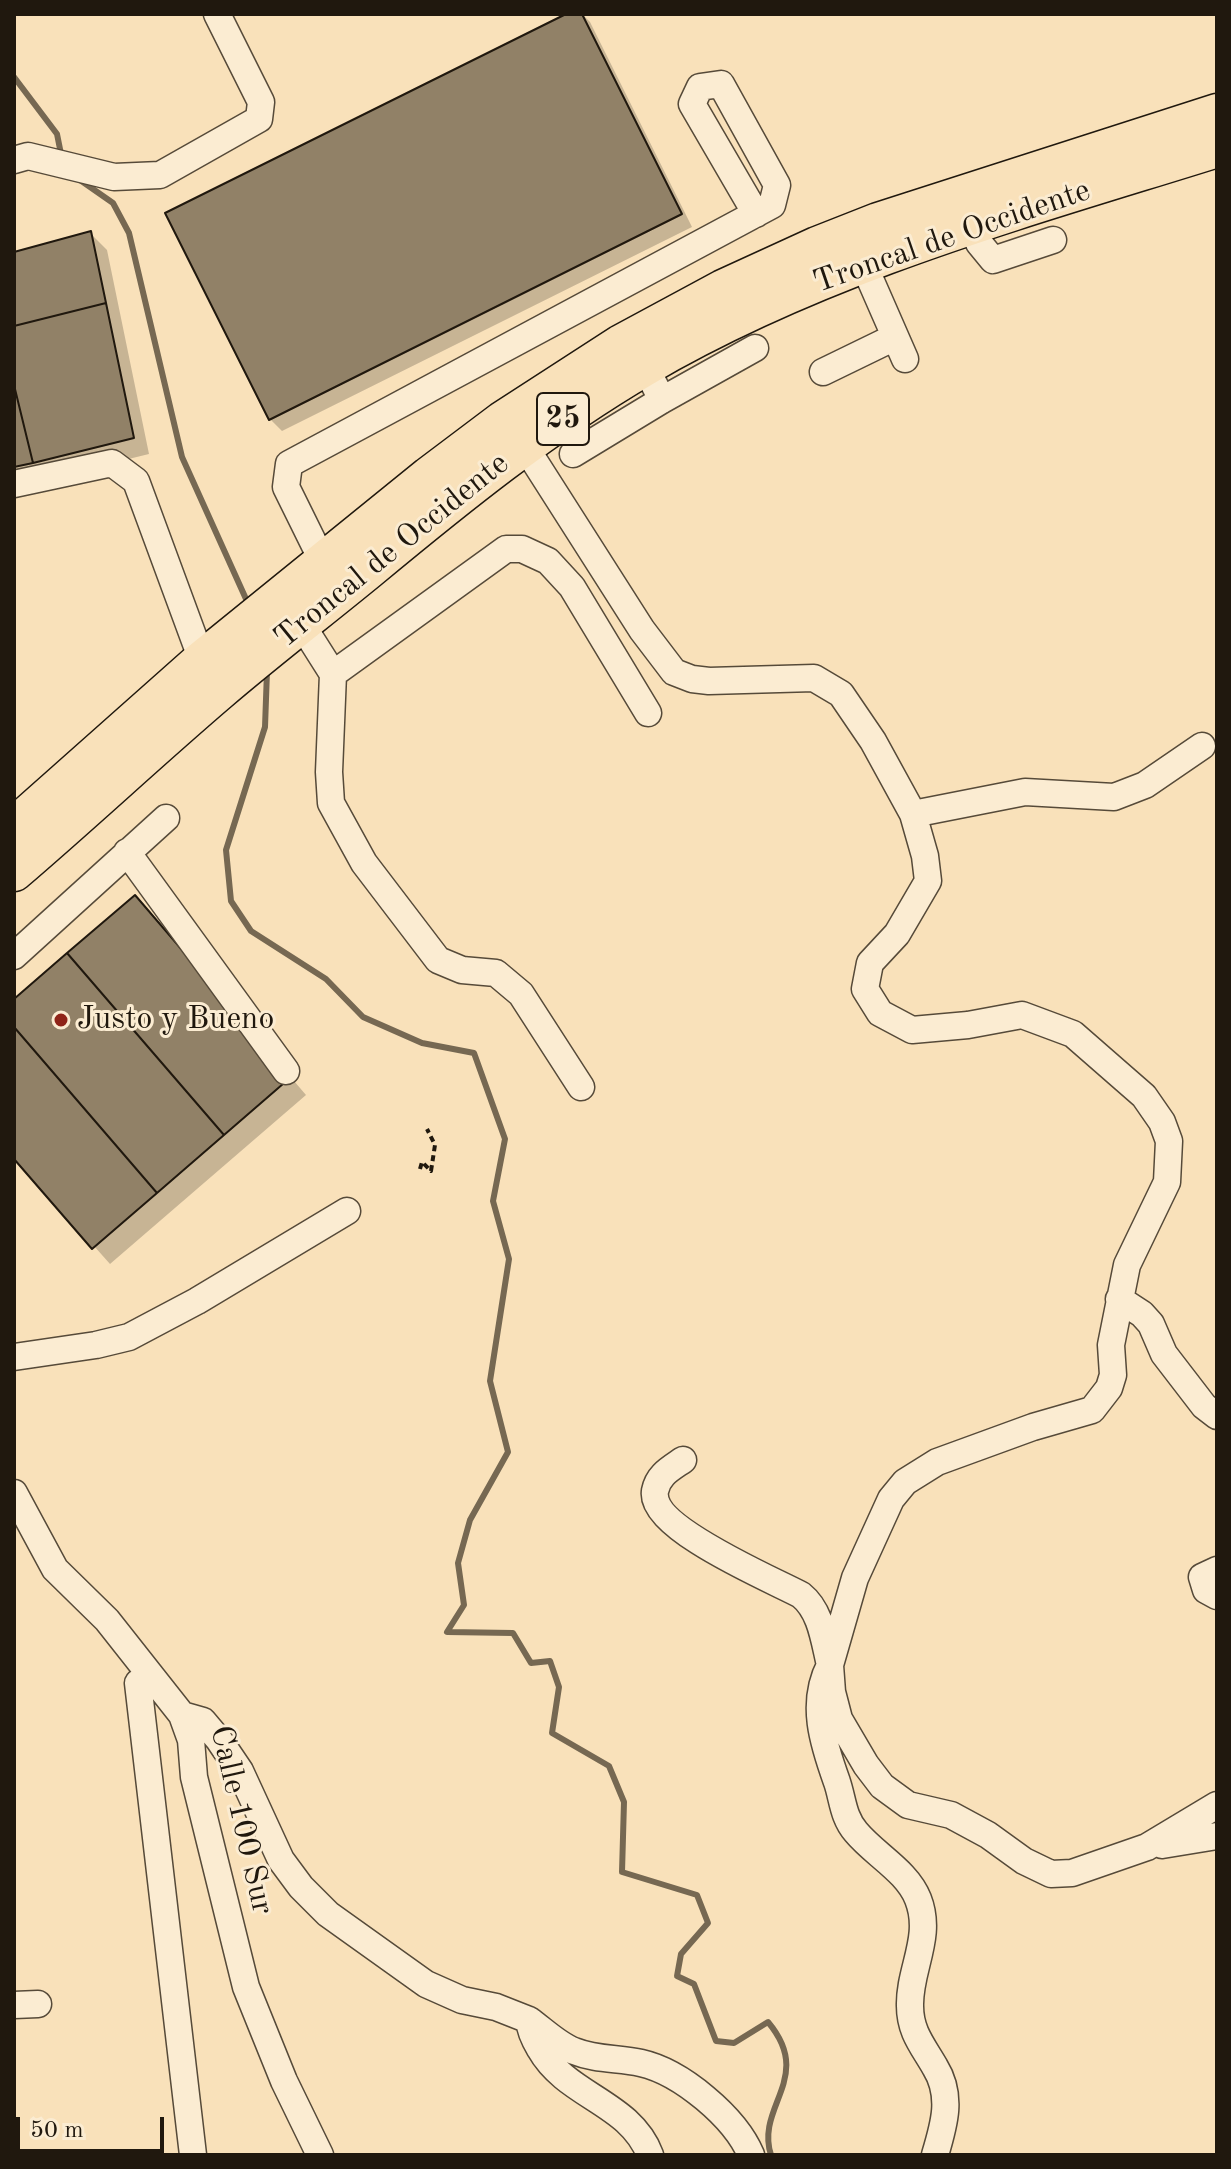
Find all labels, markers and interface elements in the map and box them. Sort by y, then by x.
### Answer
street label: Troncal de Occidente [808,172,1096,302]
road number: 25 [537,393,589,445]
street label: Troncal de Occidente [267,445,517,657]
place label: Justo y Bueno [77,1001,274,1039]
marker: Justo y Bueno [52,1011,70,1029]
street label: Calle 100 Sur [201,1722,281,1918]
scale bar [20,2101,168,2151]
text: 50 m [30,2119,84,2143]

